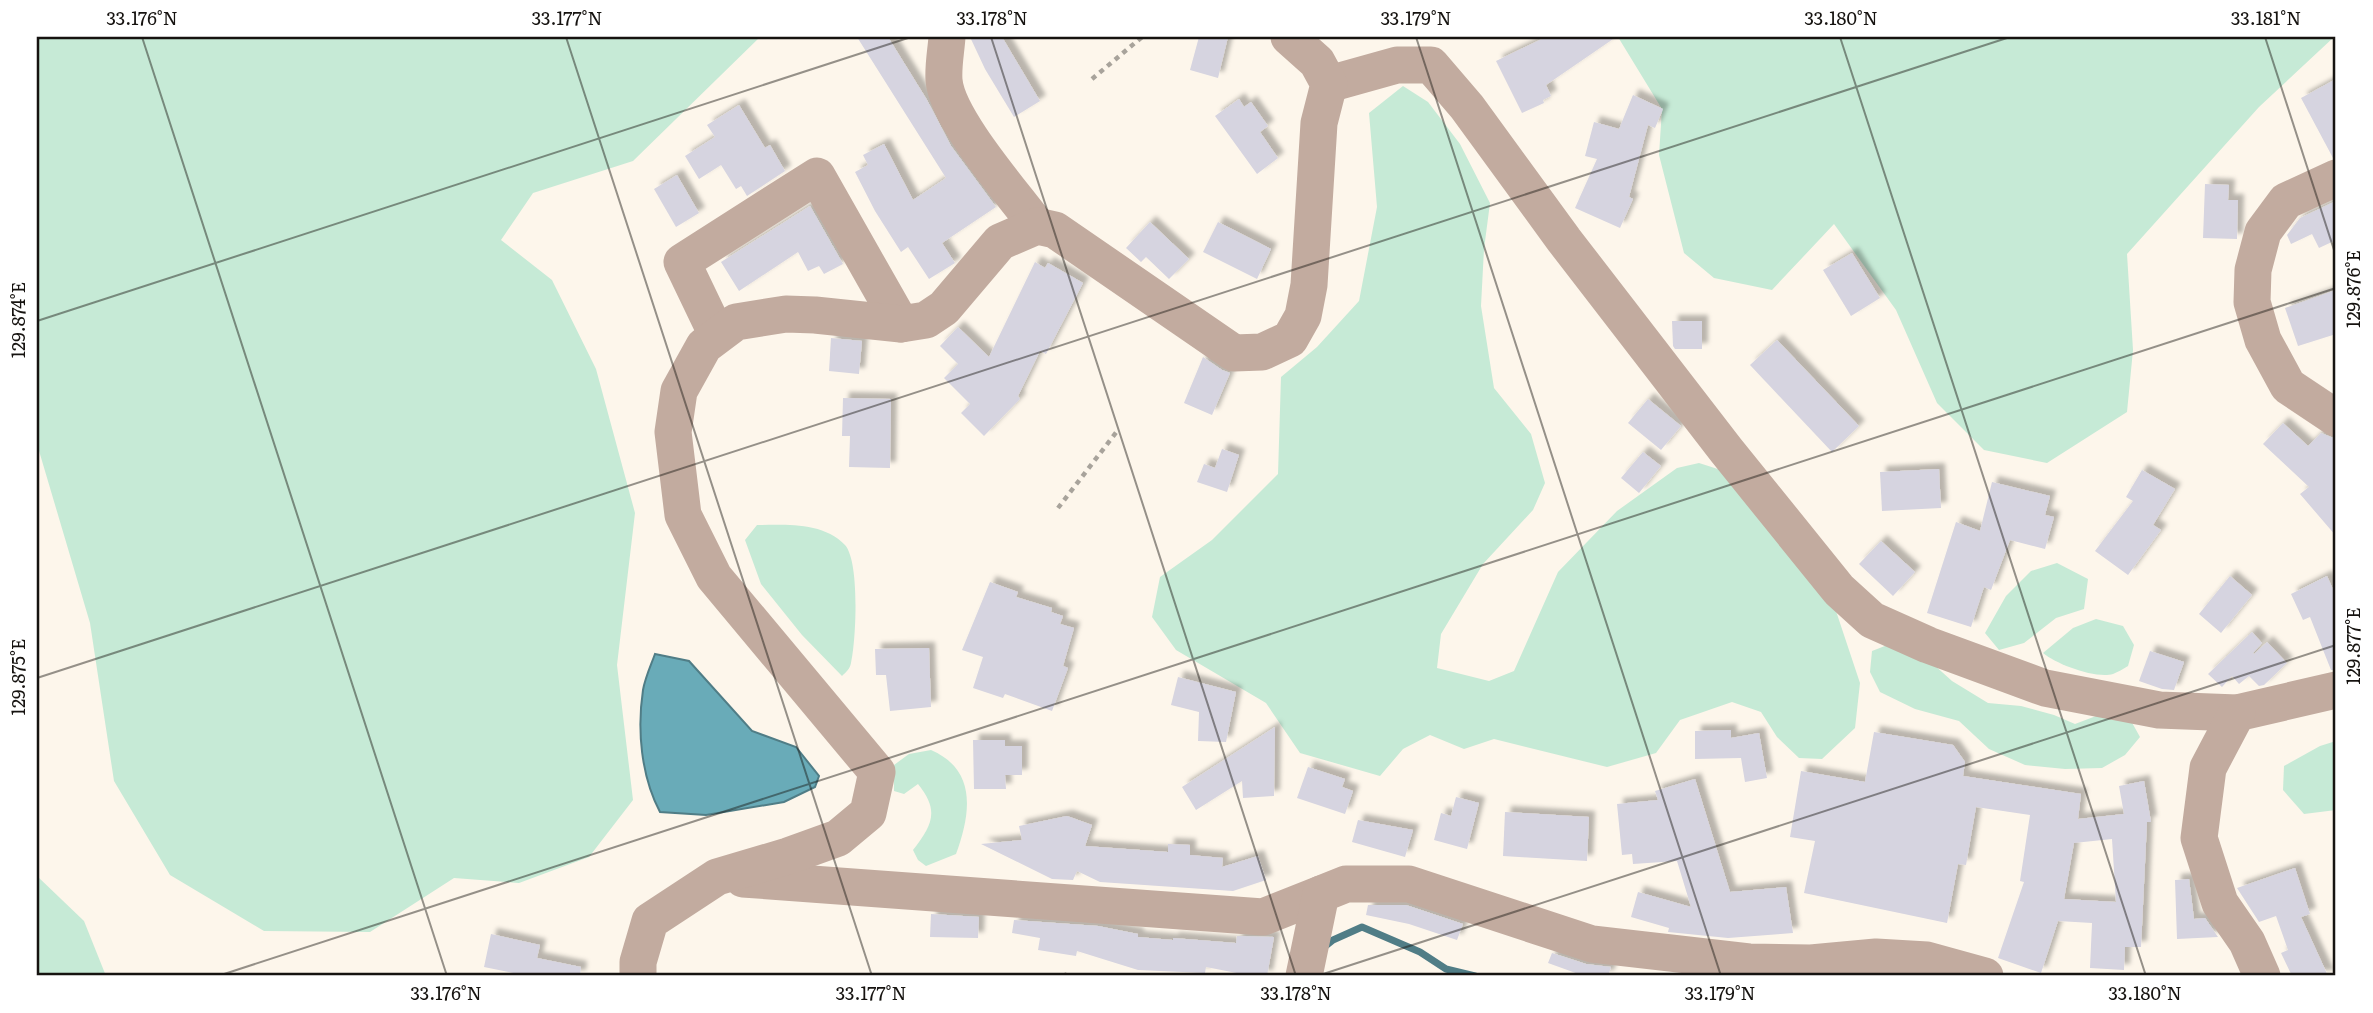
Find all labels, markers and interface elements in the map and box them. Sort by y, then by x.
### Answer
text: 33.176°N [106,4,178,31]
text: 33.177°N [532,4,602,31]
text: 33.178°N [956,4,1028,31]
text: 33.179°N [1380,4,1452,31]
text: 33.180°N [1804,4,1878,31]
text: 33.181°N [2231,4,2301,31]
text: 129.876°E [2339,250,2366,328]
text: 129.874°E [4,282,31,358]
text: 129.877°E [2339,607,2366,685]
text: 129.875°E [4,639,31,715]
text: 33.176°N [410,979,482,1006]
text: 33.177°N [836,979,906,1006]
text: 33.178°N [1260,979,1332,1006]
text: 33.179°N [1684,979,1756,1006]
text: 33.180°N [2108,979,2182,1006]

